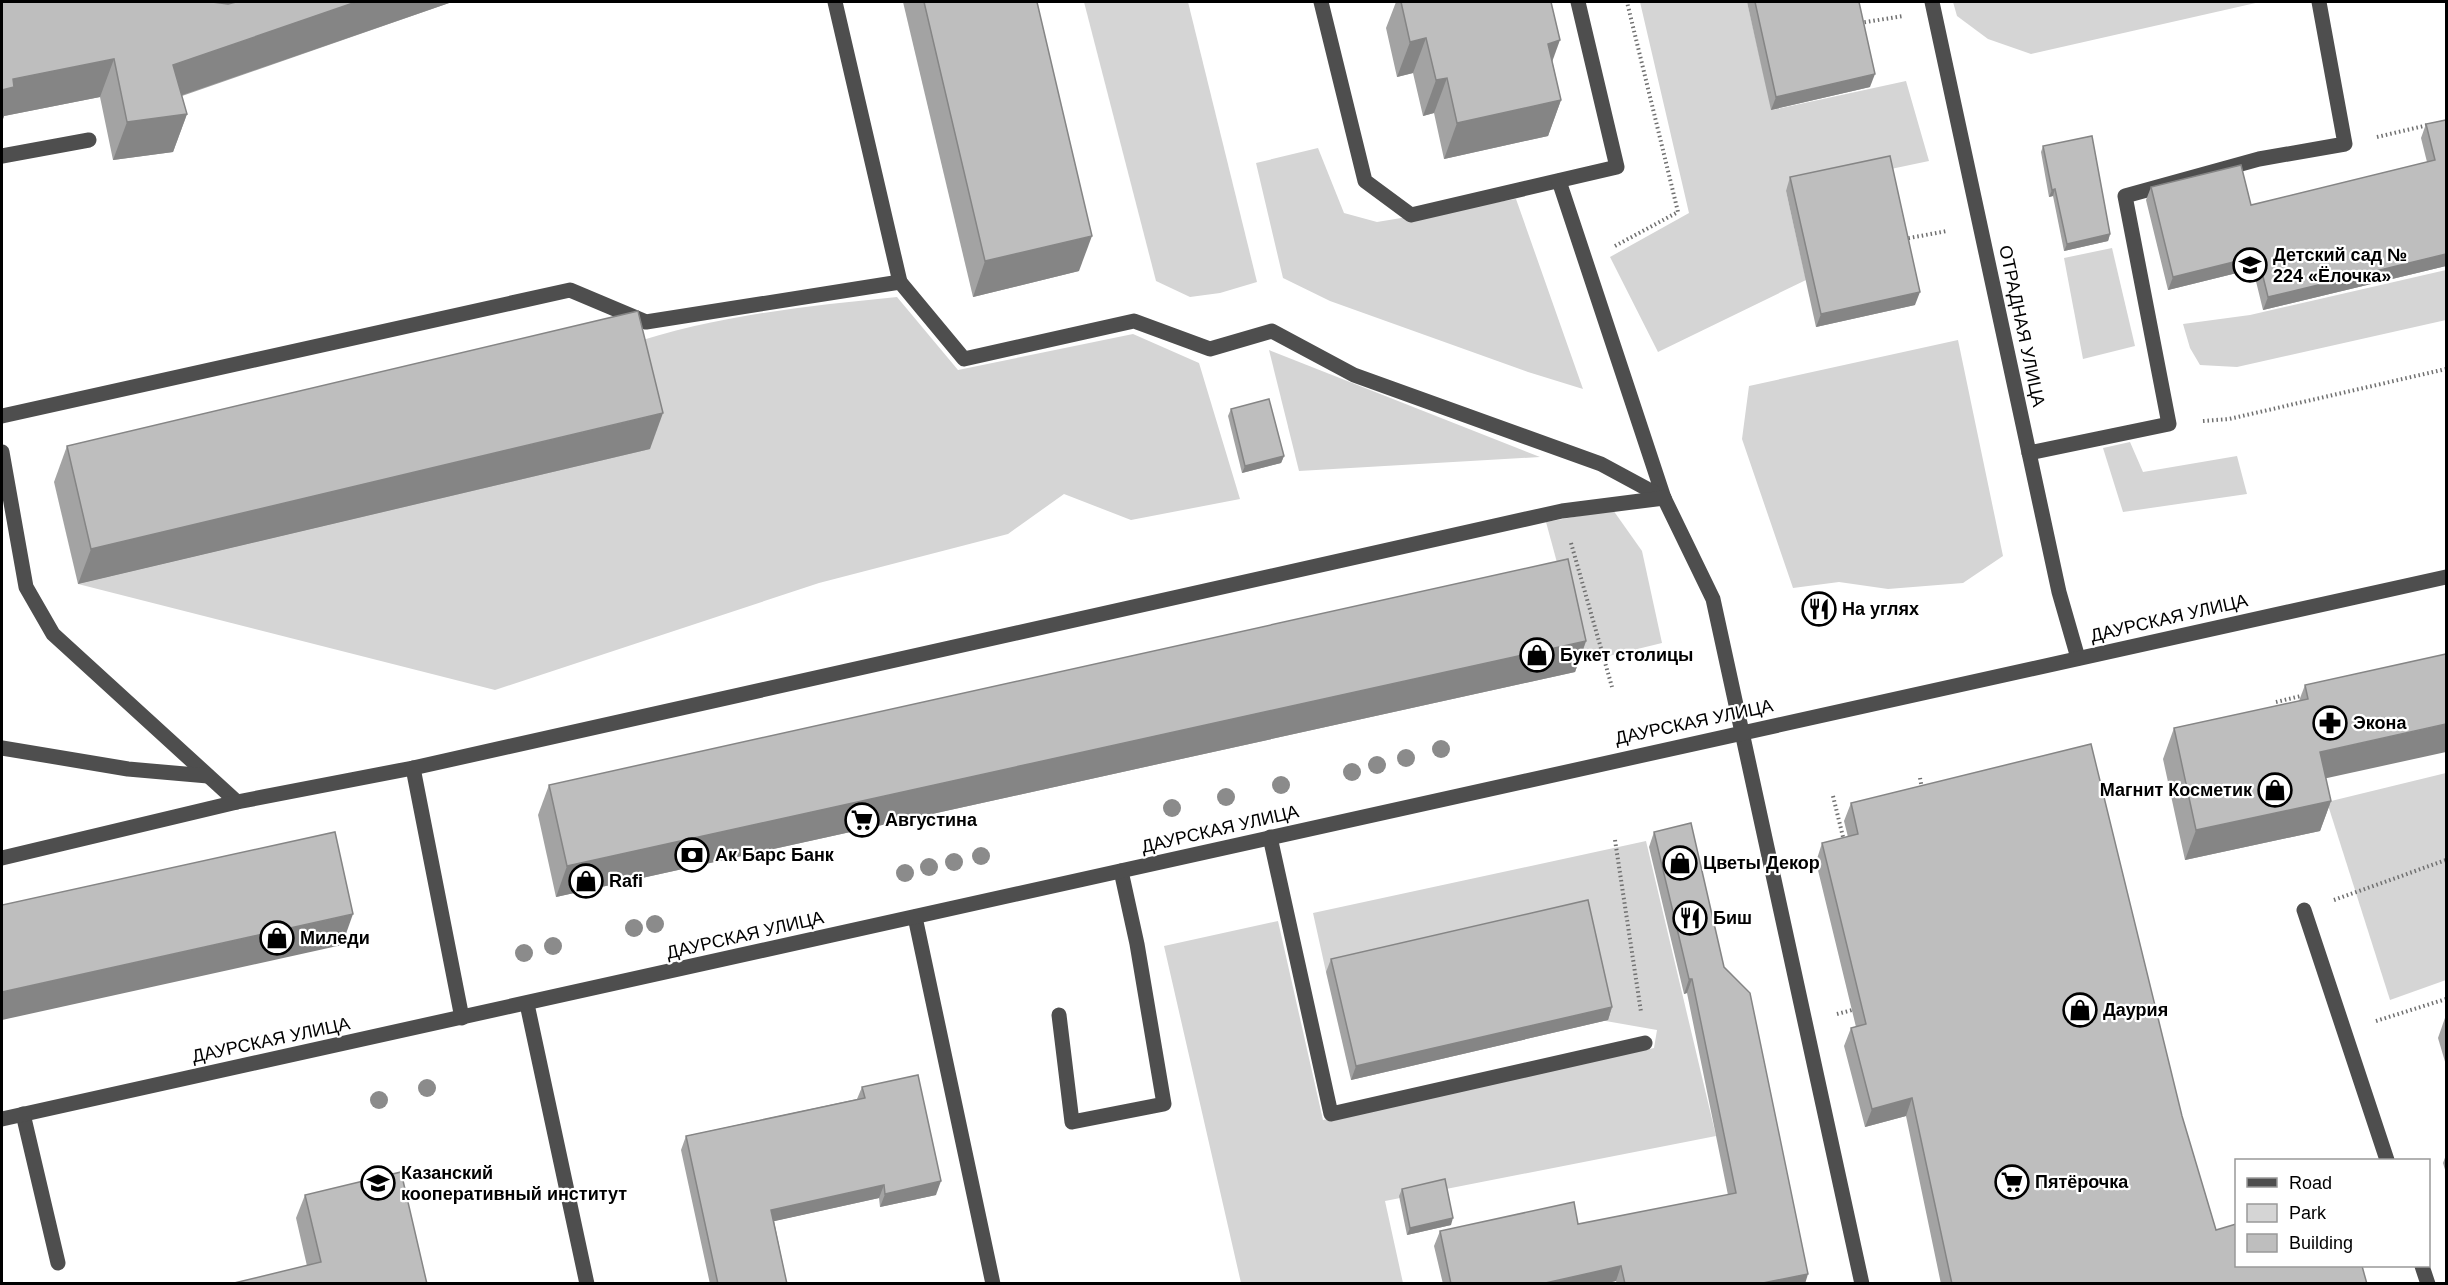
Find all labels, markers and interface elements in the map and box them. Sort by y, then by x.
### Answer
street label: ОТРАДНАЯ УЛИЦА [1995,243,2049,409]
place label: Детский сад № 224 «Ёлочка» [2273,245,2407,286]
school or university icon: Детский сад № 224 «Ёлочка» [2232,247,2268,283]
street label: ДАУРСКАЯ УЛИЦА [2088,590,2250,646]
restaurant icon: На углях [1801,591,1837,627]
place label: На углях [1842,599,1919,619]
shop icon: Букет столицы [1519,637,1555,673]
place label: Букет столицы [1560,645,1693,665]
street label: ДАУРСКАЯ УЛИЦА [1613,695,1775,749]
pharmacy icon: Экона [2312,705,2348,741]
place label: Экона [2353,713,2407,733]
shop icon: Магнит Косметик [2257,772,2293,808]
place label: Магнит Косметик [2100,780,2253,800]
street label: ДАУРСКАЯ УЛИЦА [1139,801,1301,857]
supermarket icon: Августина [844,802,880,838]
place label: Августина [885,810,978,830]
bank icon: Ак Барс Банк [674,837,710,873]
place label: Ак Барс Банк [715,845,835,865]
shop icon: Цветы Декор [1662,845,1698,881]
place label: Цветы Декор [1703,853,1820,873]
shop icon: Rafi [568,863,604,899]
place label: Rafi [609,871,643,891]
restaurant icon: Биш [1672,900,1708,936]
street label: ДАУРСКАЯ УЛИЦА [664,907,826,963]
place label: Биш [1713,908,1752,928]
shop icon: Миледи [259,920,295,956]
place label: Миледи [300,928,370,948]
shop icon: Даурия [2062,992,2098,1028]
place label: Даурия [2103,1000,2168,1020]
street label: ДАУРСКАЯ УЛИЦА [190,1013,352,1067]
legend [2235,1159,2430,1267]
place label: Казанский кооперативный институт [401,1163,627,1204]
supermarket icon: Пятёрочка [1994,1164,2030,1200]
school or university icon: Казанский кооперативный институт [360,1165,396,1201]
place label: Пятёрочка [2035,1172,2129,1192]
text: Road [2289,1173,2332,1193]
text: Park [2289,1203,2327,1223]
text: Building [2289,1233,2353,1253]

